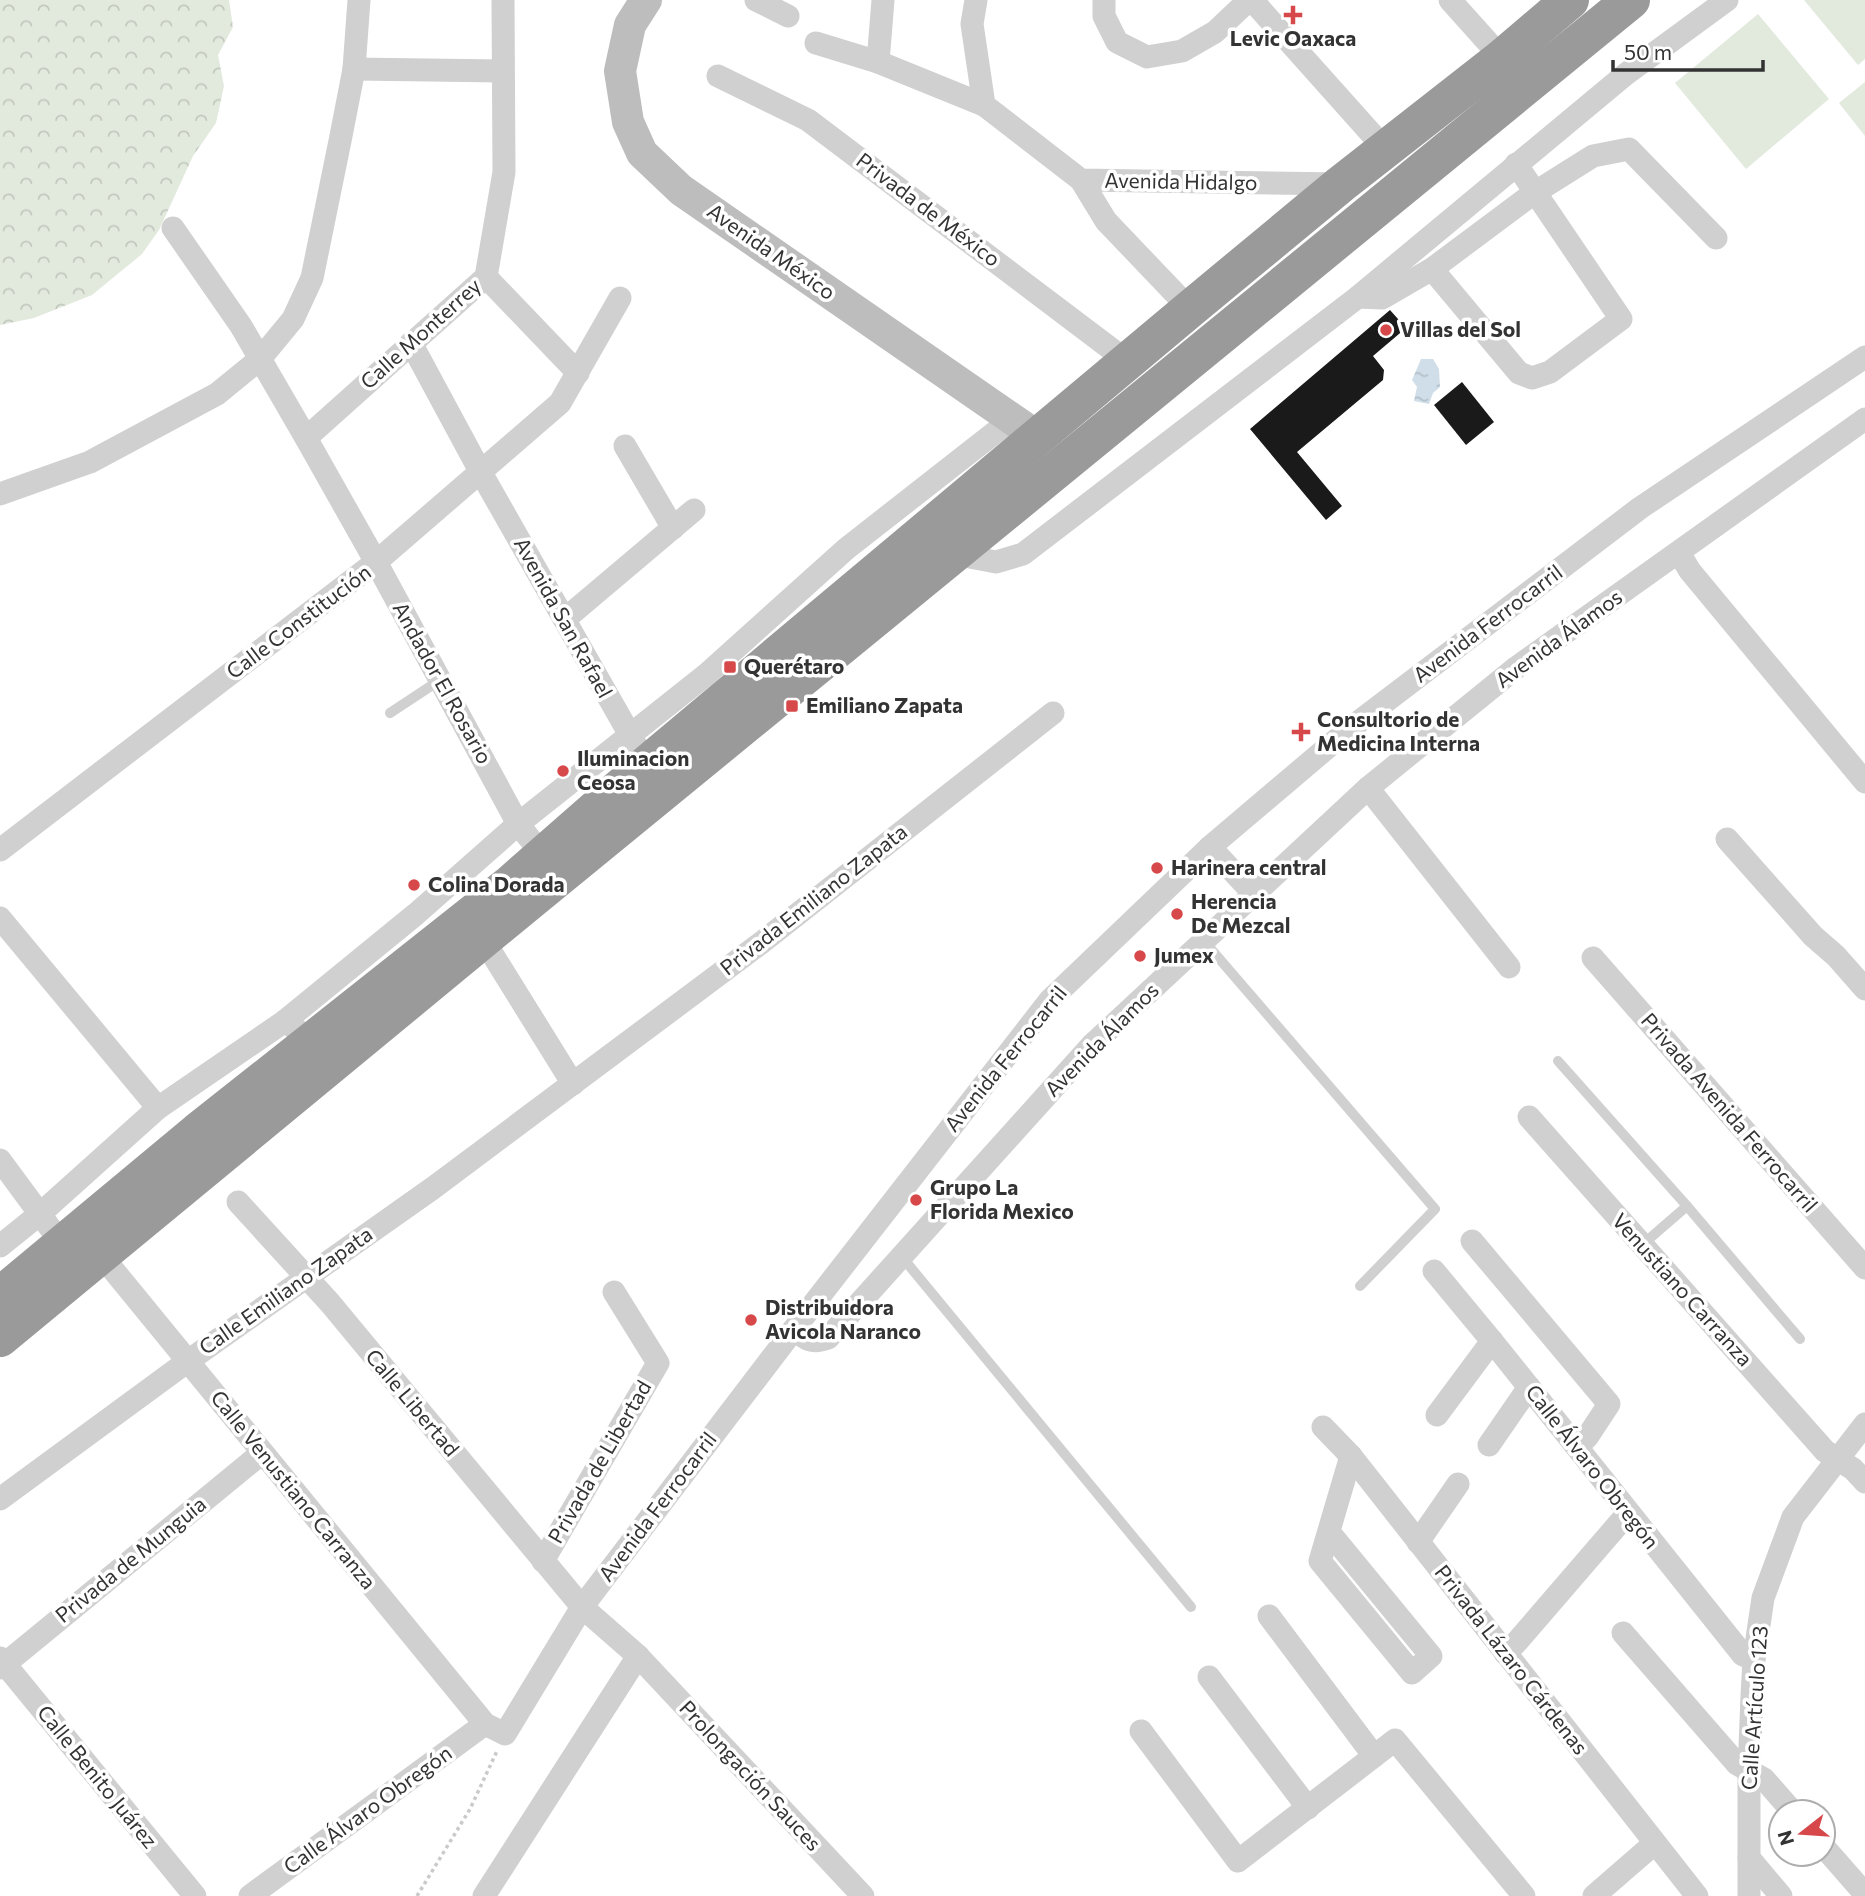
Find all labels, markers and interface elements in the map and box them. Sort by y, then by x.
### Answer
marker: Levic Oaxaca [1285,7,1301,23]
place label: Levic Oaxaca [1230,25,1356,50]
scale bar [1613,28,1764,72]
text: 50 m [1624,39,1672,64]
street label: Privada de México [852,147,1006,271]
street label: Avenida Hidalgo [1104,167,1258,194]
street label: Avenida México [703,197,841,304]
street label: Calle Monterrey [355,272,485,393]
place label: Villas del Sol [1400,316,1521,341]
marker: Villas del Sol [1378,322,1394,338]
street label: Avenida San Rafael [510,533,619,702]
street label: Calle Constitución [221,558,375,683]
street label: Avenida Ferrocarril [1408,559,1567,687]
street label: Avenida Álamos [1490,583,1626,692]
street label: Andador El Rosario [388,597,498,768]
place label: Querétaro [744,653,844,678]
marker: Querétaro [722,659,738,675]
place label: Emiliano Zapata [806,692,963,717]
marker: Emiliano Zapata [784,698,800,714]
place label: Consultorio de Medicina Interna [1317,706,1480,755]
marker: Consultorio de Medicina Interna [1291,722,1311,742]
place label: Iluminacion Ceosa [577,745,689,794]
marker: Iluminacion Ceosa [555,763,571,779]
street label: Privada Emiliano Zapata [715,818,911,980]
place label: Harinera central [1171,854,1327,879]
marker: Harinera central [1149,860,1165,876]
place label: Colina Dorada [428,871,565,896]
marker: Colina Dorada [406,877,422,893]
place label: Herencia De Mezcal [1191,888,1290,937]
marker: Herencia De Mezcal [1169,906,1185,922]
place label: Jumex [1154,942,1214,967]
marker: Jumex [1132,948,1148,964]
street label: Avenida Álamos [1039,977,1163,1101]
street label: Avenida Ferrocarril [938,980,1071,1136]
street label: Privada Avenida Ferrocarril [1637,1007,1824,1217]
place label: Grupo La Florida Mexico [930,1174,1074,1223]
marker: Grupo La Florida Mexico [908,1192,924,1208]
street label: Venustiano Carranza [1608,1207,1758,1371]
street label: Calle Emiliano Zapata [194,1221,377,1359]
place label: Distribuidora Avicola Naranco [765,1294,921,1343]
marker: Distribuidora Avicola Naranco [743,1312,759,1328]
street label: Calle Libertad [361,1343,465,1461]
street label: Privada de Libertad [542,1375,656,1547]
street label: Calle Álvaro Obregón [1521,1379,1665,1553]
street label: Calle Venustiano Carranza [206,1385,382,1593]
street label: Avenida Ferrocarril [593,1427,721,1586]
street label: Privada de Munguia [50,1491,210,1627]
street label: Privada Lázaro Cárdenas [1430,1559,1594,1759]
street label: Calle Artículo 123 [1735,1625,1772,1791]
street label: Prolongación Sauces [675,1695,827,1855]
street label: Calle Benito Juárez [33,1700,163,1853]
street label: Calle Álvaro Obregón [278,1739,456,1878]
north arrow [1767,1798,1837,1868]
text: N [1772,1828,1798,1848]

